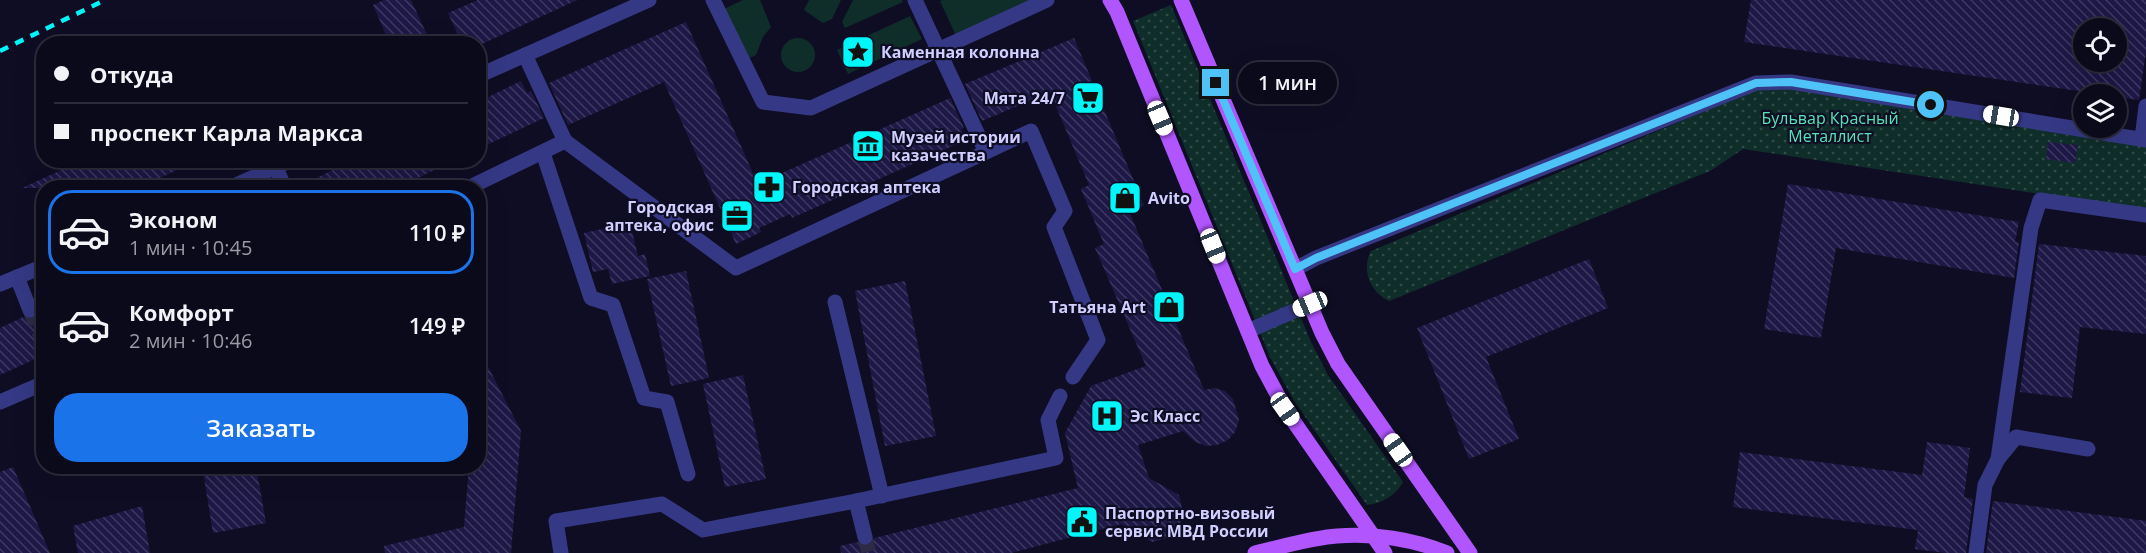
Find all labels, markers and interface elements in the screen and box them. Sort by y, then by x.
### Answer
map controls [2073,18,2127,138]
button: locate [2073,18,2127,72]
place icon: Каменная колонна [840,34,876,70]
place label: Каменная колонна [881,41,1040,63]
text: Откуда [90,59,174,89]
callout: 1 мин [1237,62,1336,104]
route end [1202,69,1229,96]
text: 1 мин [1258,69,1317,96]
supermarket icon: Мята 24/7 [1070,80,1106,116]
button: layers [2073,84,2127,138]
place label: Мята 24/7 [984,87,1065,109]
route start [1917,91,1944,118]
car [1145,98,1175,138]
car [1982,104,2020,128]
park label: Бульвар Красный Металлист [1761,107,1899,147]
text: проспект Карла Маркса [90,117,363,147]
place label: Музей истории казачества [891,126,1021,166]
museum icon: Музей истории казачества [850,128,886,164]
pharmacy icon: Городская аптека [751,169,787,205]
place label: Городская аптека [792,176,941,198]
shop icon: Avito [1107,180,1143,216]
place label: Avito [1148,187,1190,209]
place label: Городская аптека, офис [605,196,714,236]
office icon: Городская аптека, офис [719,198,755,234]
text: Эконом [129,204,218,234]
icon: car [57,205,111,259]
text: 110 ₽ [409,217,465,247]
car [1198,226,1228,266]
text: 1 мин · 10:45 [129,234,252,261]
shop icon: Татьяна Art [1151,289,1187,325]
car [1290,289,1330,319]
place label: Татьяна Art [1049,296,1146,318]
text: Комфорт [129,297,234,327]
icon: car [57,298,111,352]
text: 149 ₽ [409,310,465,340]
text: 2 мин · 10:46 [129,327,252,354]
car [1267,389,1303,429]
button: Заказать [54,393,468,462]
hospital icon: Эс Класс [1089,398,1125,434]
place label: Эс Класс [1130,405,1200,427]
car [1380,430,1416,470]
place label: Паспортно-визовый сервис МВД России [1105,502,1275,542]
public building icon: Паспортно-визовый сервис МВД России [1064,504,1100,540]

